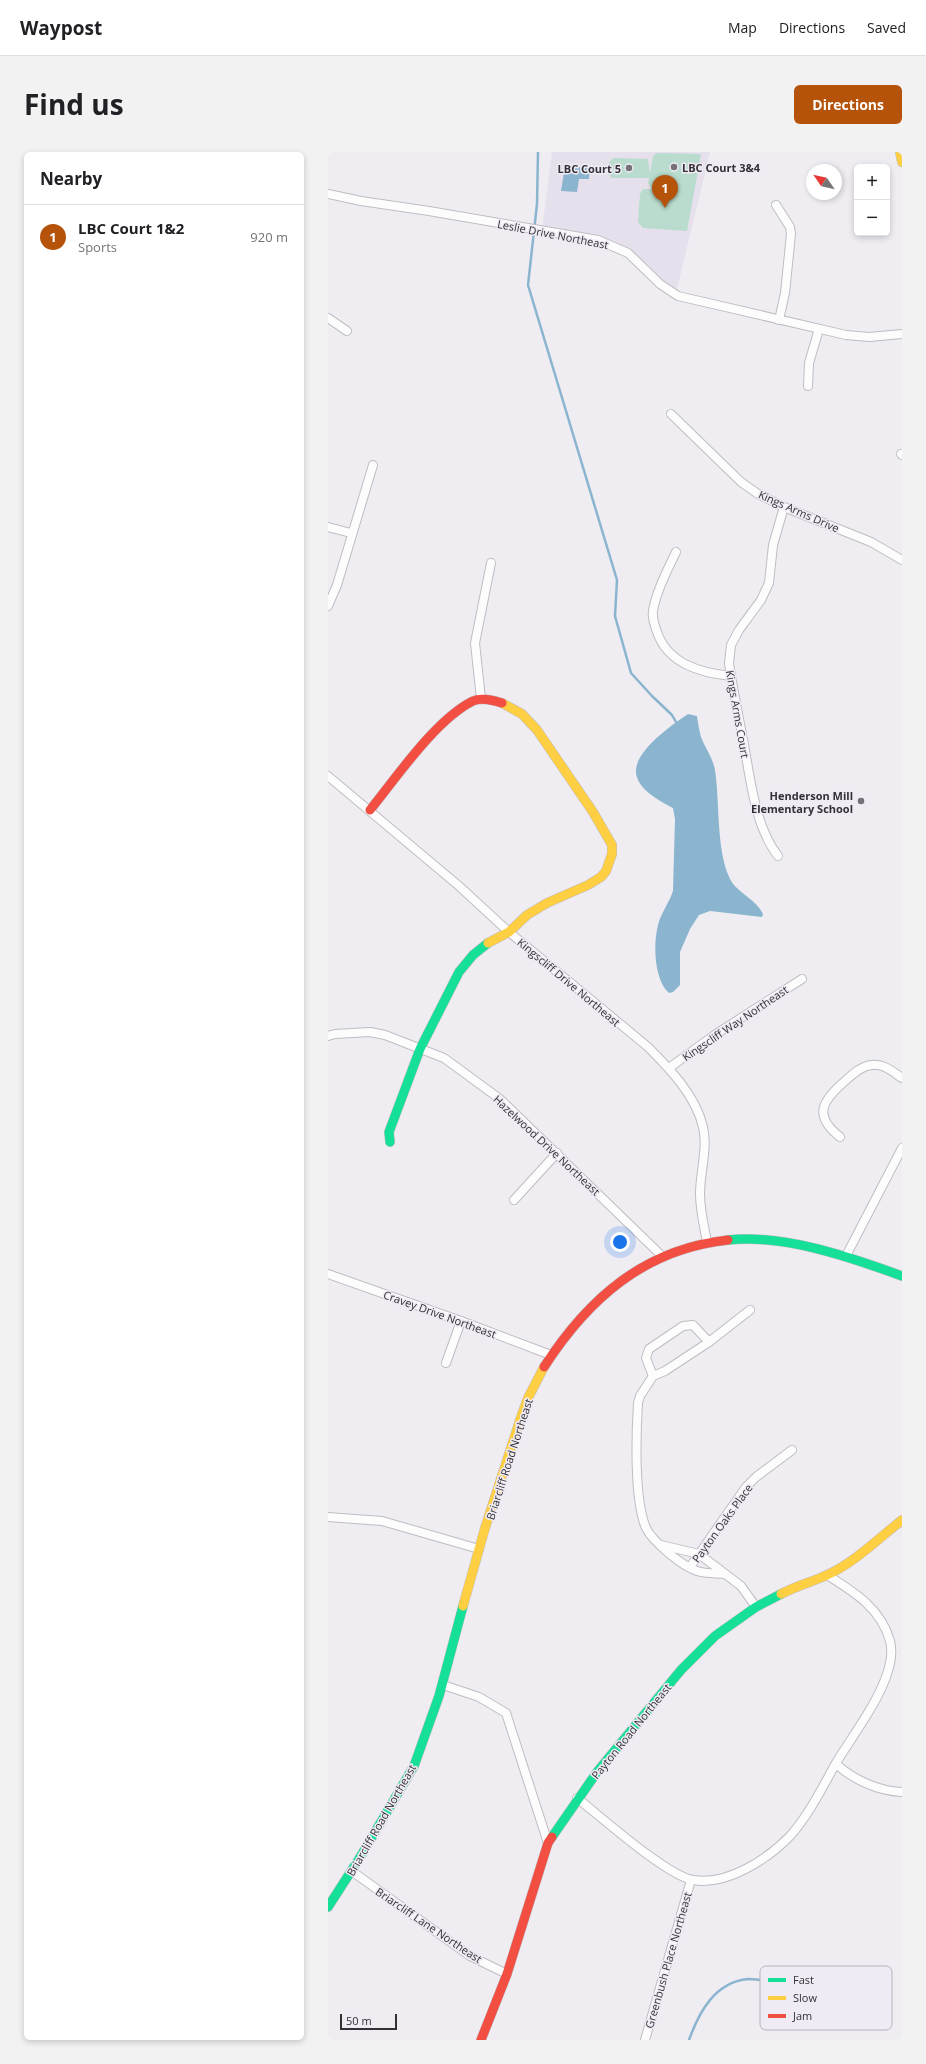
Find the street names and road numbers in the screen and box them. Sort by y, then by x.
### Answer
street label: Leslie Drive Northeast [496,216,610,252]
street label: Kings Arms Drive [756,486,842,536]
street label: Kings Arms Court [723,669,753,759]
street label: Kingscliff Drive Northeast [514,935,624,1030]
street label: Kingscliff Way Northeast [679,982,791,1064]
street label: Hazelwood Drive Northeast [490,1091,604,1199]
street label: Cravey Drive Northeast [382,1287,498,1341]
street label: Briarcliff Road Northeast [482,1396,536,1522]
street label: Payton Oaks Place [688,1481,756,1565]
street label: Payton Road Northeast [588,1680,674,1782]
street label: Briarcliff Road Northeast [343,1761,419,1879]
street label: Briarcliff Lane Northeast [373,1884,485,1966]
street label: Greenbush Place Northeast [641,1890,695,2030]

